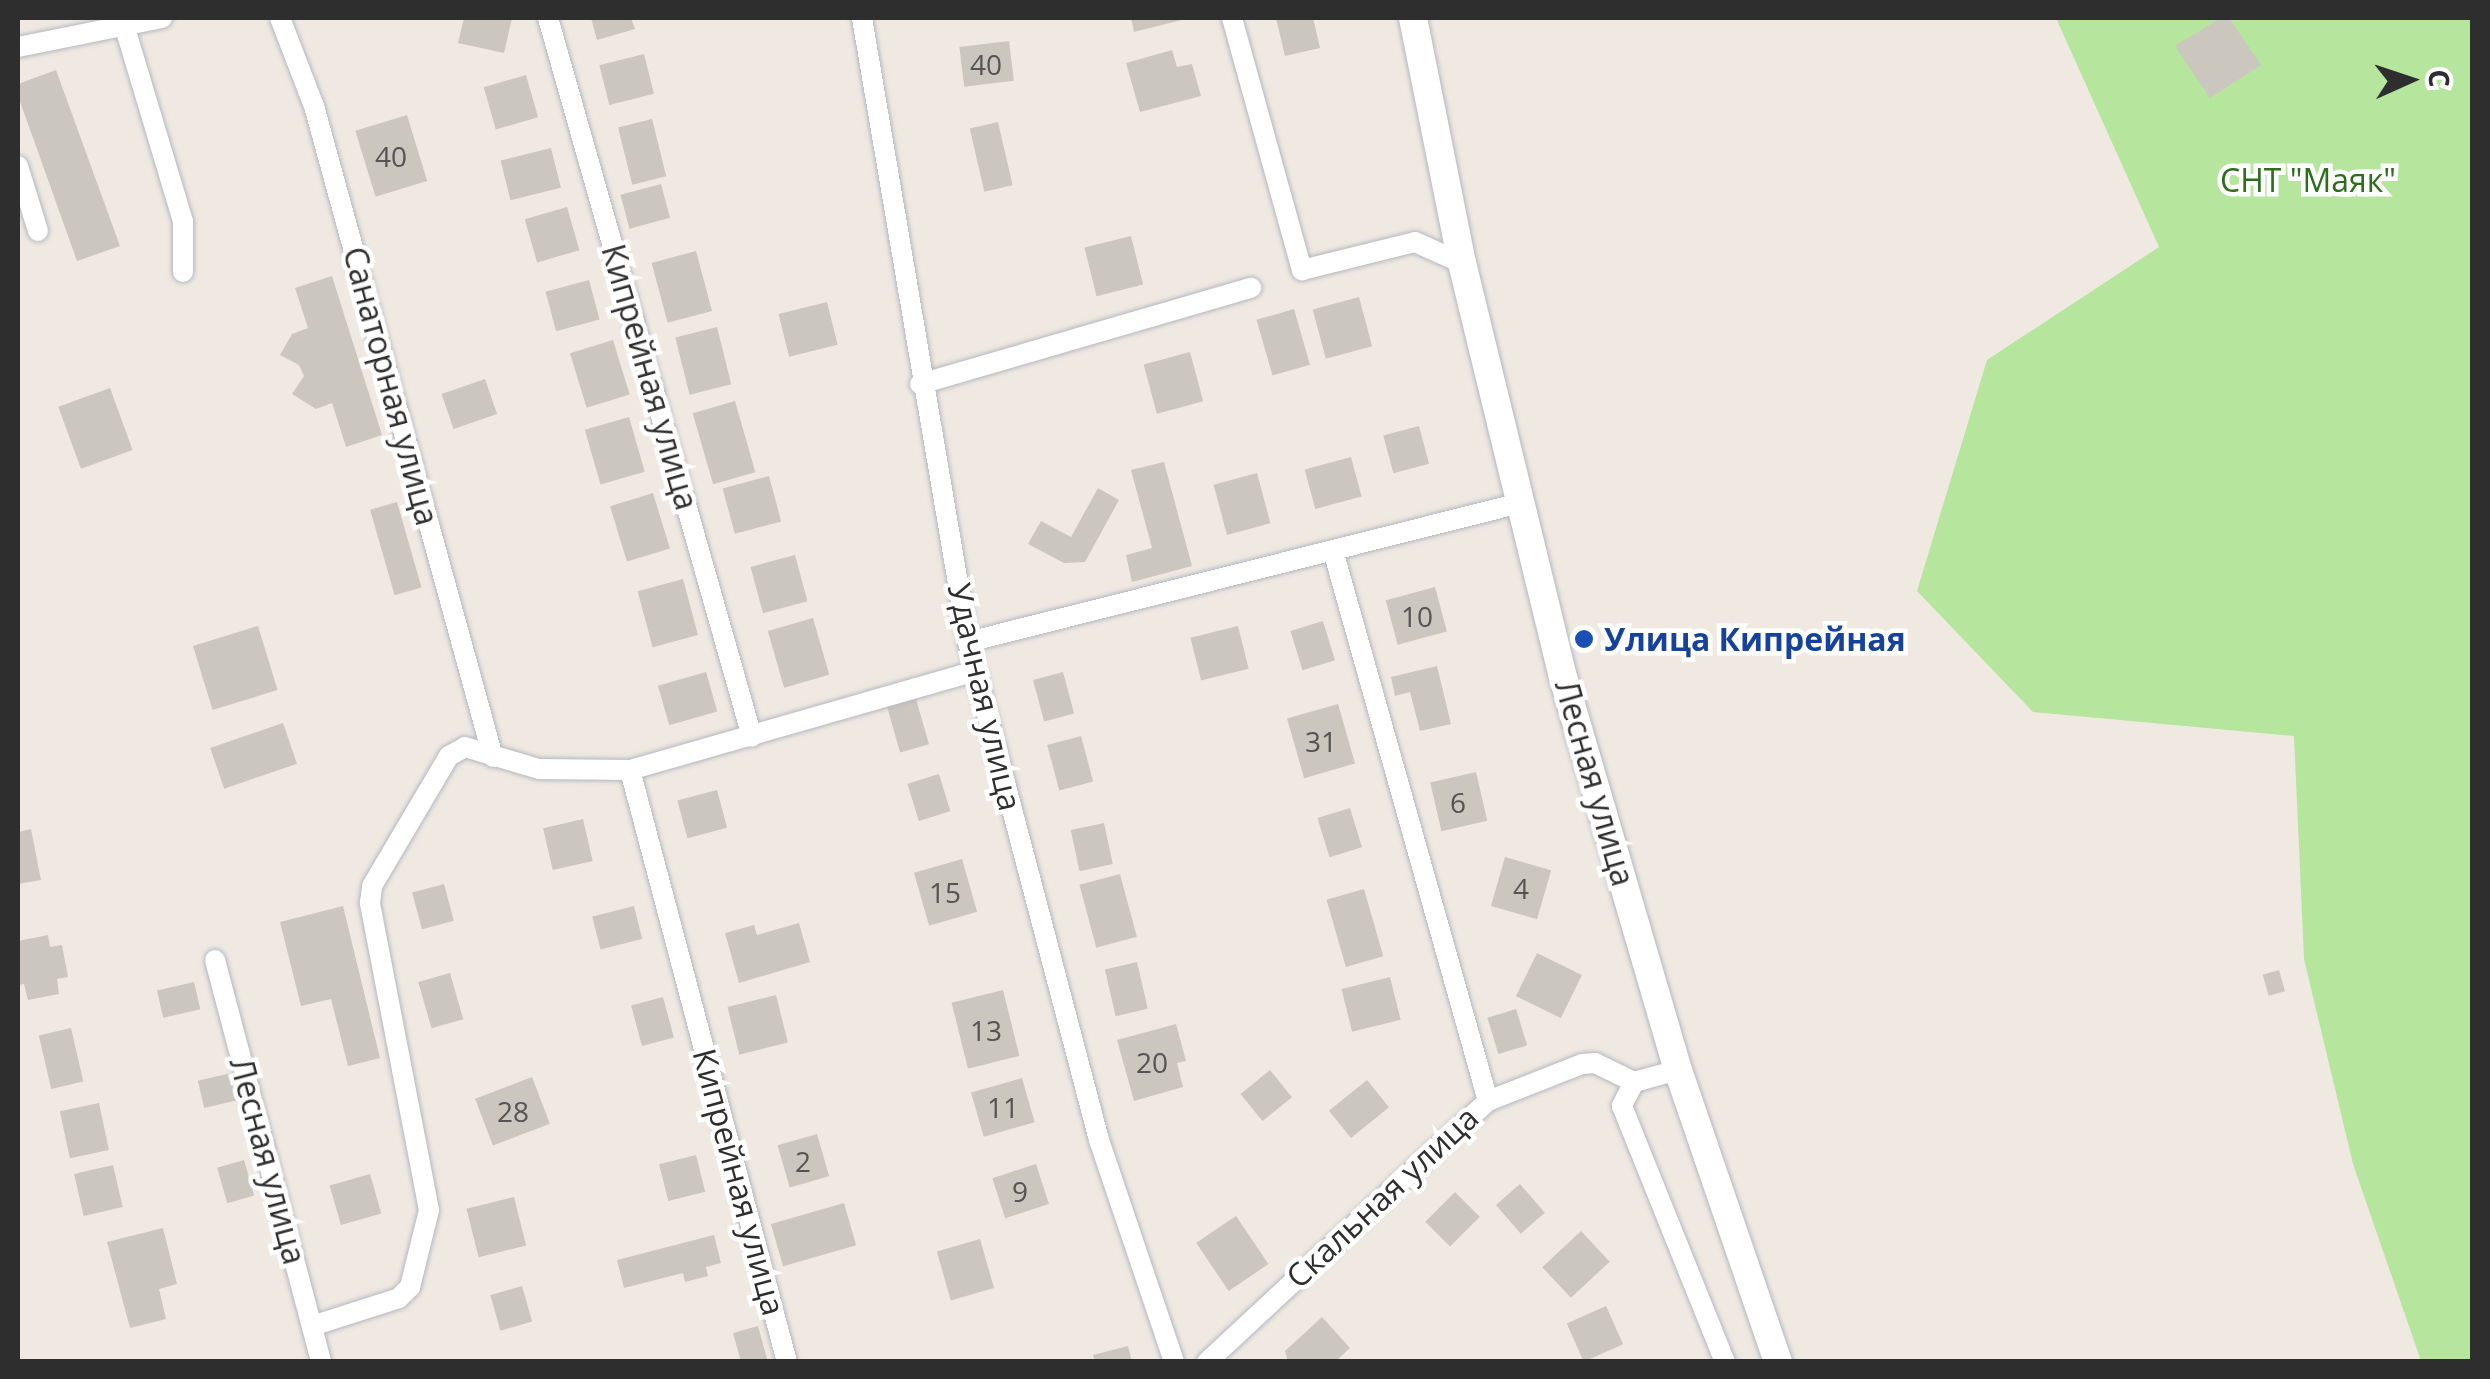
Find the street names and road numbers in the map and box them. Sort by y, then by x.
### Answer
street label: Кипрейная улица [594,240,706,514]
street label: Санаторная улица [335,243,447,529]
street label: Удачная улица [940,580,1030,814]
street label: Лесная улица [1547,676,1643,890]
street label: Кипрейная улица [685,1045,793,1319]
street label: Лесная улица [222,1053,314,1269]
street label: Скальная улица [1278,1098,1486,1296]

